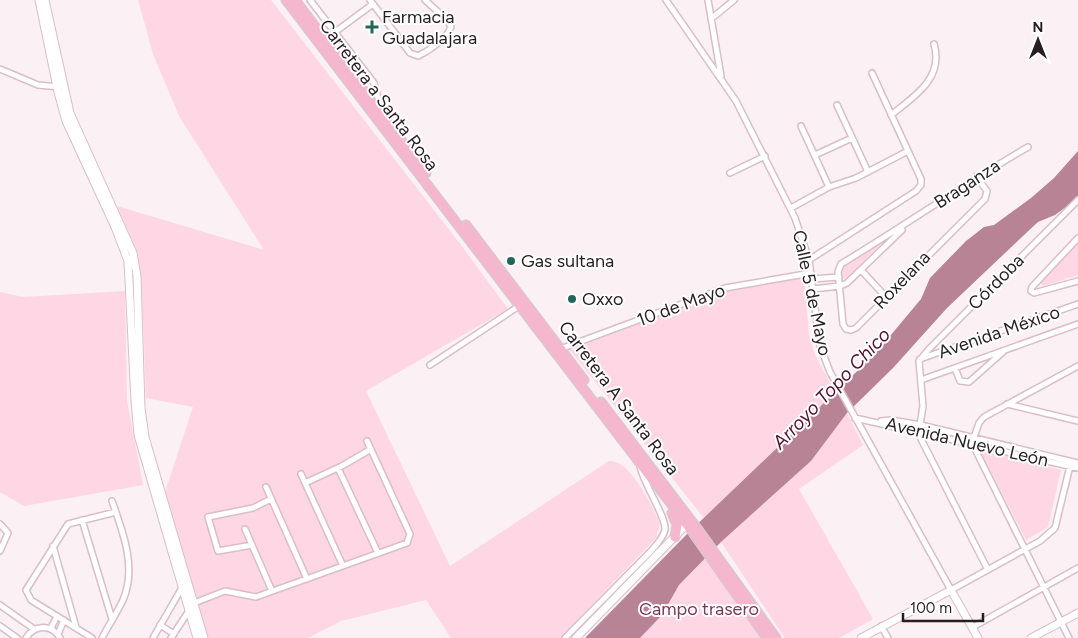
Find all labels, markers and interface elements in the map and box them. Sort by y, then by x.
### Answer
place label: Farmacia Guadalajara [382,6,477,49]
street label: Carretera a Santa Rosa [315,15,443,175]
north arrow [1013,15,1063,65]
text: N [1033,19,1043,36]
marker: Farmacia Guadalajara [366,21,378,33]
street label: Braganza [930,155,1004,213]
street label: Calle 5 de Mayo [788,228,836,358]
street label: Roxelana [869,246,935,314]
street label: Córdoba [963,249,1029,315]
place label: Gas sultana [521,250,614,272]
marker: Gas sultana [505,255,517,267]
street label: 10 de Mayo [634,279,728,331]
place label: Oxxo [582,288,623,310]
marker: Oxxo [566,293,578,305]
street label: Avenida México [935,301,1063,363]
street label: Carretera A Santa Rosa [554,317,684,479]
water label: Arroyo Topo Chico [767,323,895,454]
street label: Avenida Nuevo León [883,413,1051,471]
scale bar [903,590,983,622]
park label: Campo trasero [639,598,759,620]
text: 100 m [910,599,952,617]

